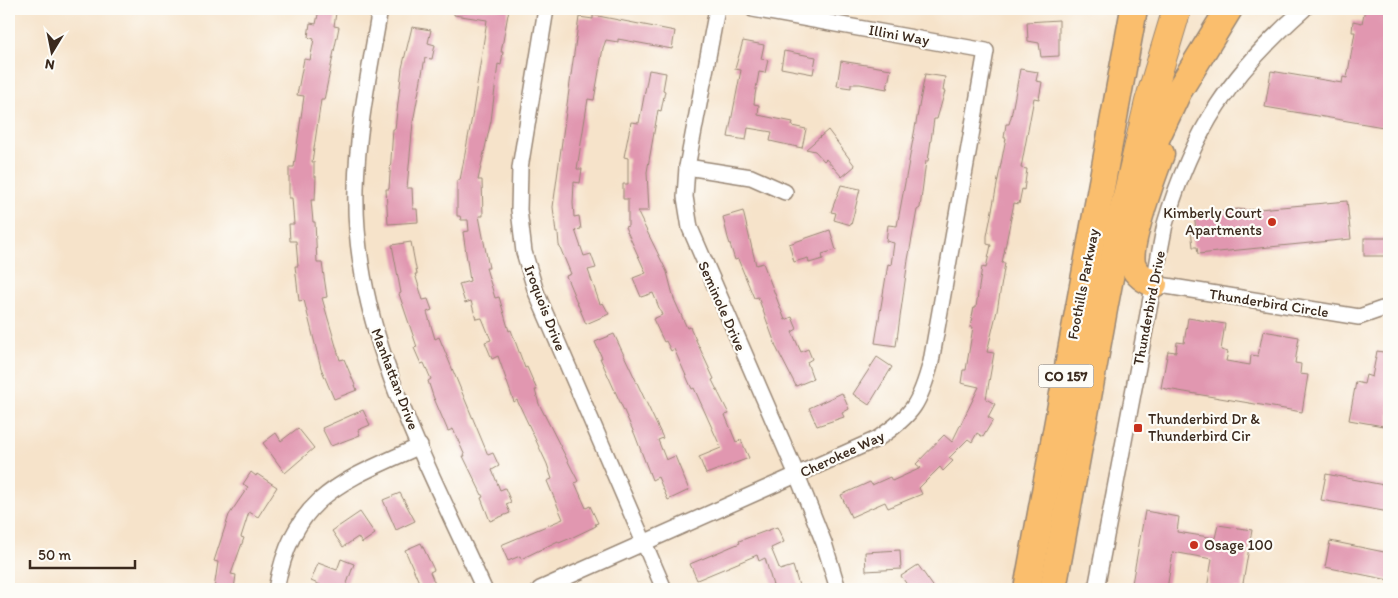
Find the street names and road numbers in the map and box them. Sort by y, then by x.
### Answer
street label: Illini Way [867,21,931,49]
street label: Foothills Parkway [1063,227,1103,341]
street label: Thunderbird Drive [1129,249,1169,367]
street label: Seminole Drive [694,258,750,354]
street label: Iroquois Drive [520,262,570,354]
street label: Thunderbird Circle [1208,285,1330,321]
street label: Manhattan Drive [367,326,423,432]
road number: CO 157 [1038,364,1094,388]
street label: Cherokee Way [797,427,887,481]

